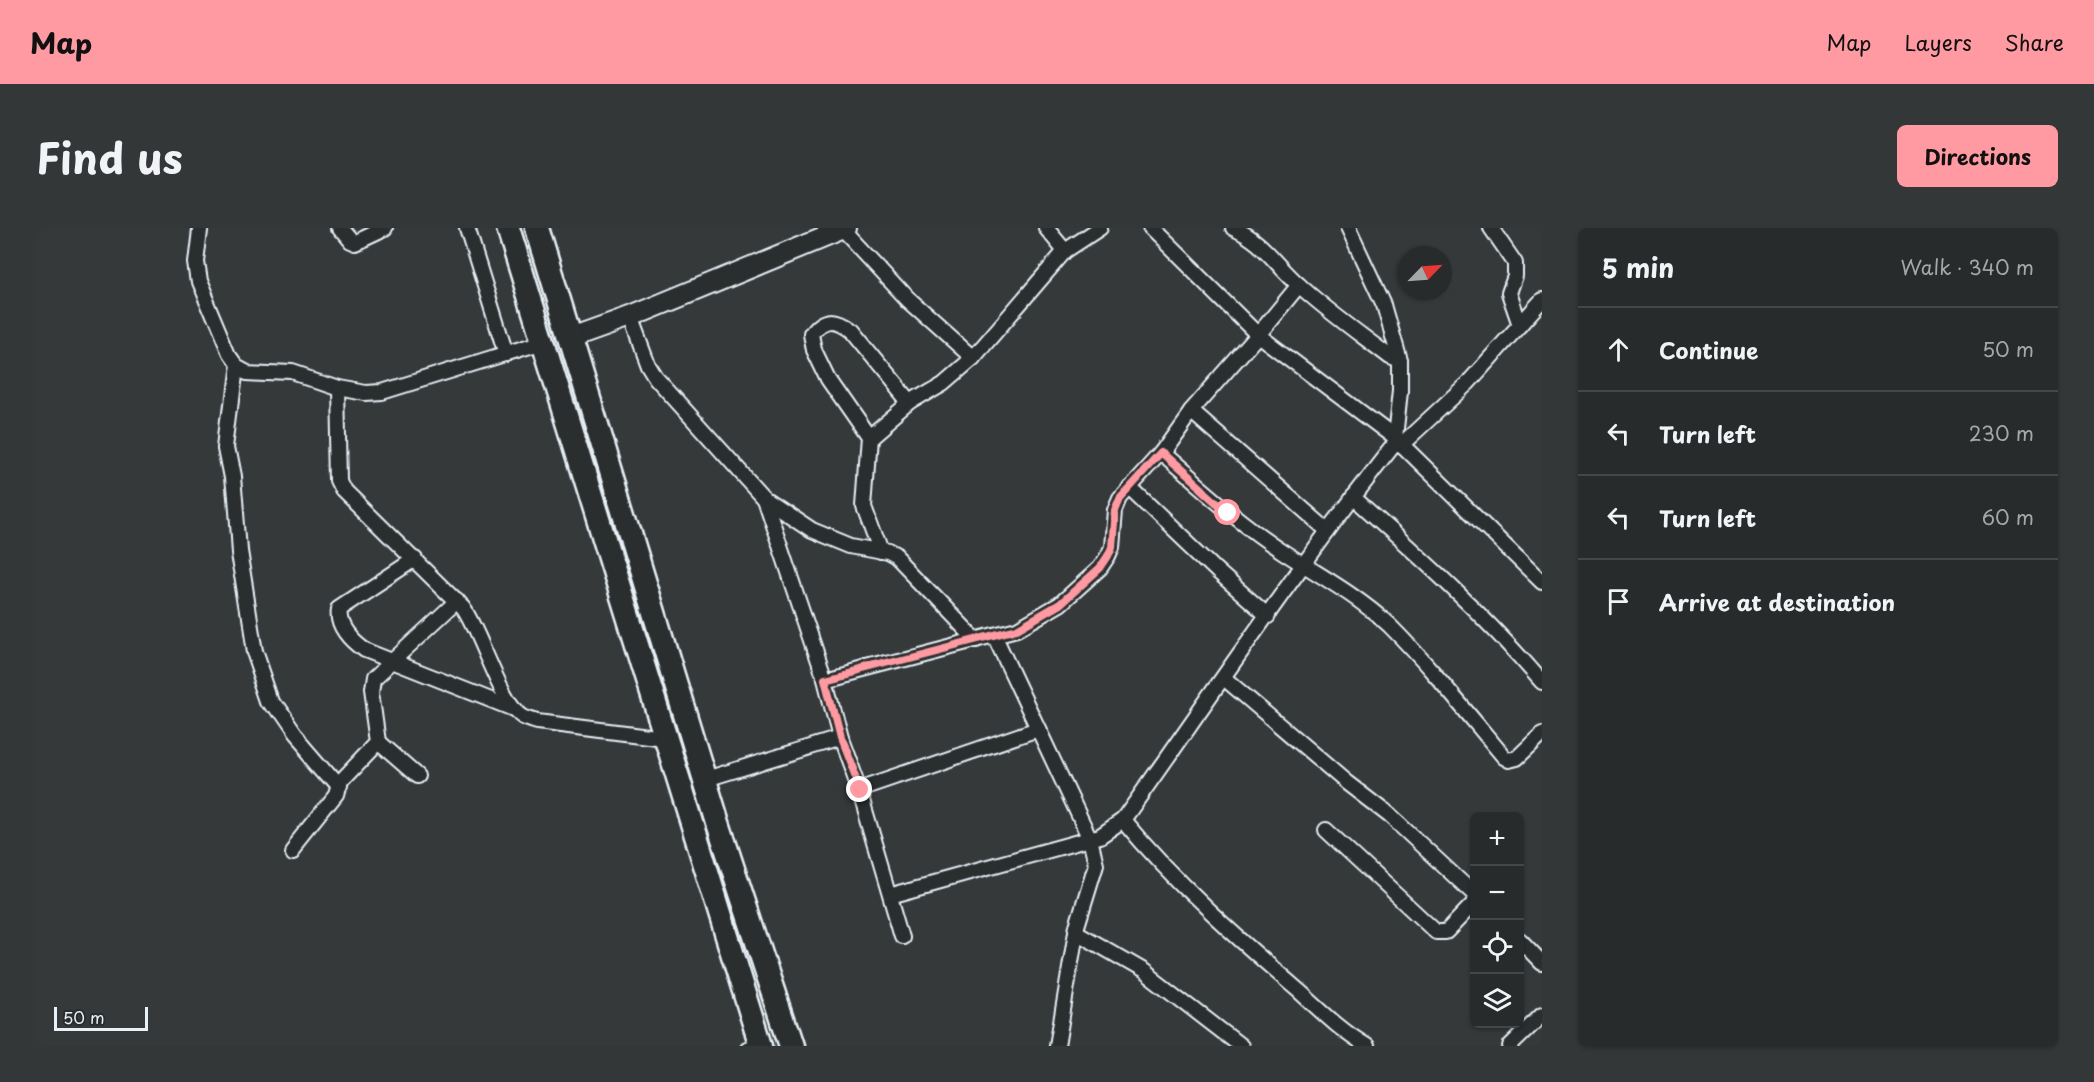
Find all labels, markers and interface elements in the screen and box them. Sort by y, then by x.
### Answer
text: Map [30,21,92,64]
text: Map [1827,26,1871,58]
text: Layers [1904,26,1972,58]
text: Share [2005,26,2064,58]
text: Find us [36,125,183,188]
button: Directions [1897,125,2058,187]
north arrow [1398,246,1452,300]
text: 5 min [1602,248,1674,287]
text: Walk · 340 m [1901,252,2034,282]
icon: ahead [1602,333,1635,366]
text: Continue [1659,333,1758,366]
text: 50 m [1982,334,2034,364]
icon: left [1602,417,1635,450]
text: Turn left [1659,417,1756,450]
text: 230 m [1969,418,2034,448]
route start [1214,499,1240,525]
icon: left [1602,501,1635,534]
text: Turn left [1659,501,1756,534]
text: 60 m [1982,502,2034,532]
icon: arrive [1602,585,1635,618]
text: Arrive at destination [1659,585,1895,618]
route end [846,776,872,802]
map controls [1470,812,1524,1028]
button: + [1470,812,1524,866]
button: − [1470,866,1524,920]
button: locate [1470,920,1524,974]
button: layers [1470,974,1524,1028]
scale bar [54,1004,148,1032]
text: 50 m [63,1005,104,1029]

